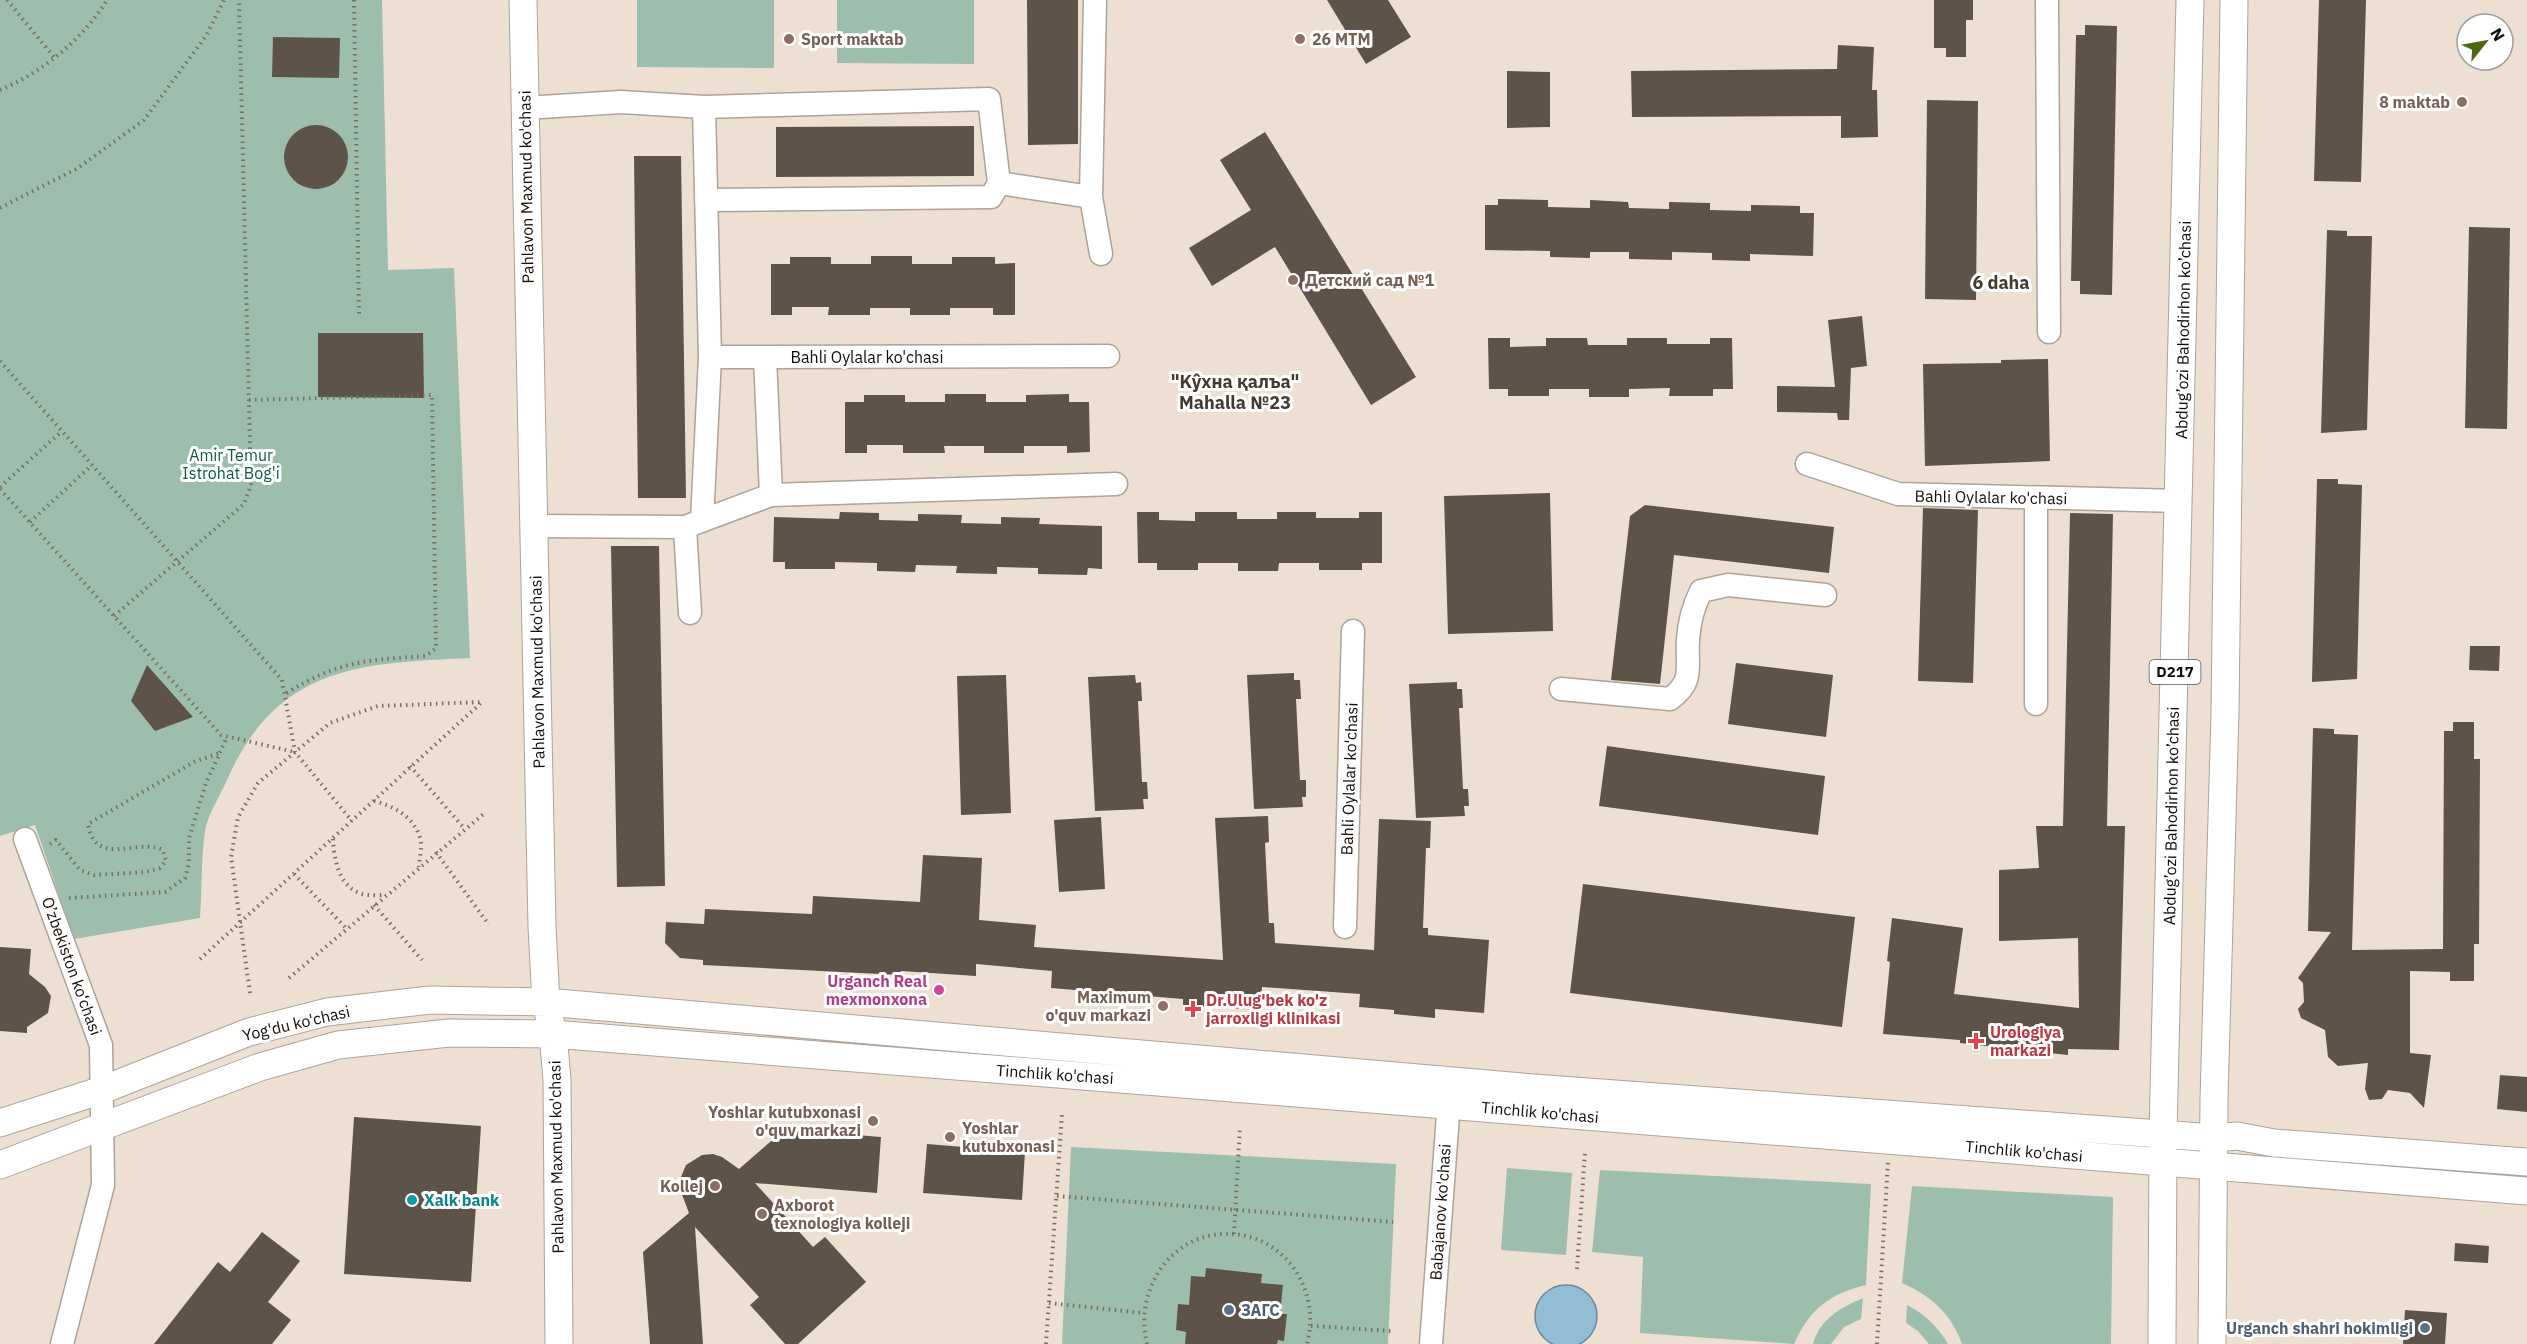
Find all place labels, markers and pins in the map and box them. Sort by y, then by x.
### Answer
place label: Sport maktab [801,29,904,49]
place label: 26 MTM [1312,29,1371,49]
marker: Sport maktab [782,32,796,46]
marker: 26 MTM [1293,32,1307,46]
place label: 8 maktab [2379,92,2450,112]
marker: 8 maktab [2455,95,2469,109]
place label: Детский сад №1 [1305,270,1434,290]
marker: Детский сад №1 [1286,273,1300,287]
place label: Urganch Real mexmonxona [826,971,927,1009]
marker: Urganch Real mexmonxona [932,983,946,997]
place label: Maximum o'quv markazi [1046,987,1151,1025]
place label: Dr.Ulug'bek ko'z jarroxligi klinikasi [1205,990,1341,1028]
marker: Maximum o'quv markazi [1156,999,1170,1013]
marker: Dr.Ulug'bek ko'z jarroxligi klinikasi [1184,1000,1202,1018]
place label: Urologiya markazi [1990,1022,2061,1060]
marker: Urologiya markazi [1967,1032,1985,1050]
place label: Yoshlar kutubxonasi o'quv markazi [708,1102,861,1140]
marker: Yoshlar kutubxonasi o'quv markazi [866,1114,880,1128]
place label: Yoshlar kutubxonasi [962,1118,1055,1156]
marker: Yoshlar kutubxonasi [943,1130,957,1144]
place label: Kollej [660,1176,703,1196]
marker: Kollej [708,1179,722,1193]
place label: Xalk bank [424,1190,500,1210]
marker: Xalk bank [405,1193,419,1207]
place label: Axborot texnologiya kolleji [774,1195,910,1233]
marker: Axborot texnologiya kolleji [755,1207,769,1221]
place label: ЗАГС [1241,1300,1280,1320]
marker: ЗАГС [1222,1303,1236,1317]
place label: Urganch shahri hokimligi [2226,1318,2413,1338]
marker: Urganch shahri hokimligi [2418,1321,2432,1335]

